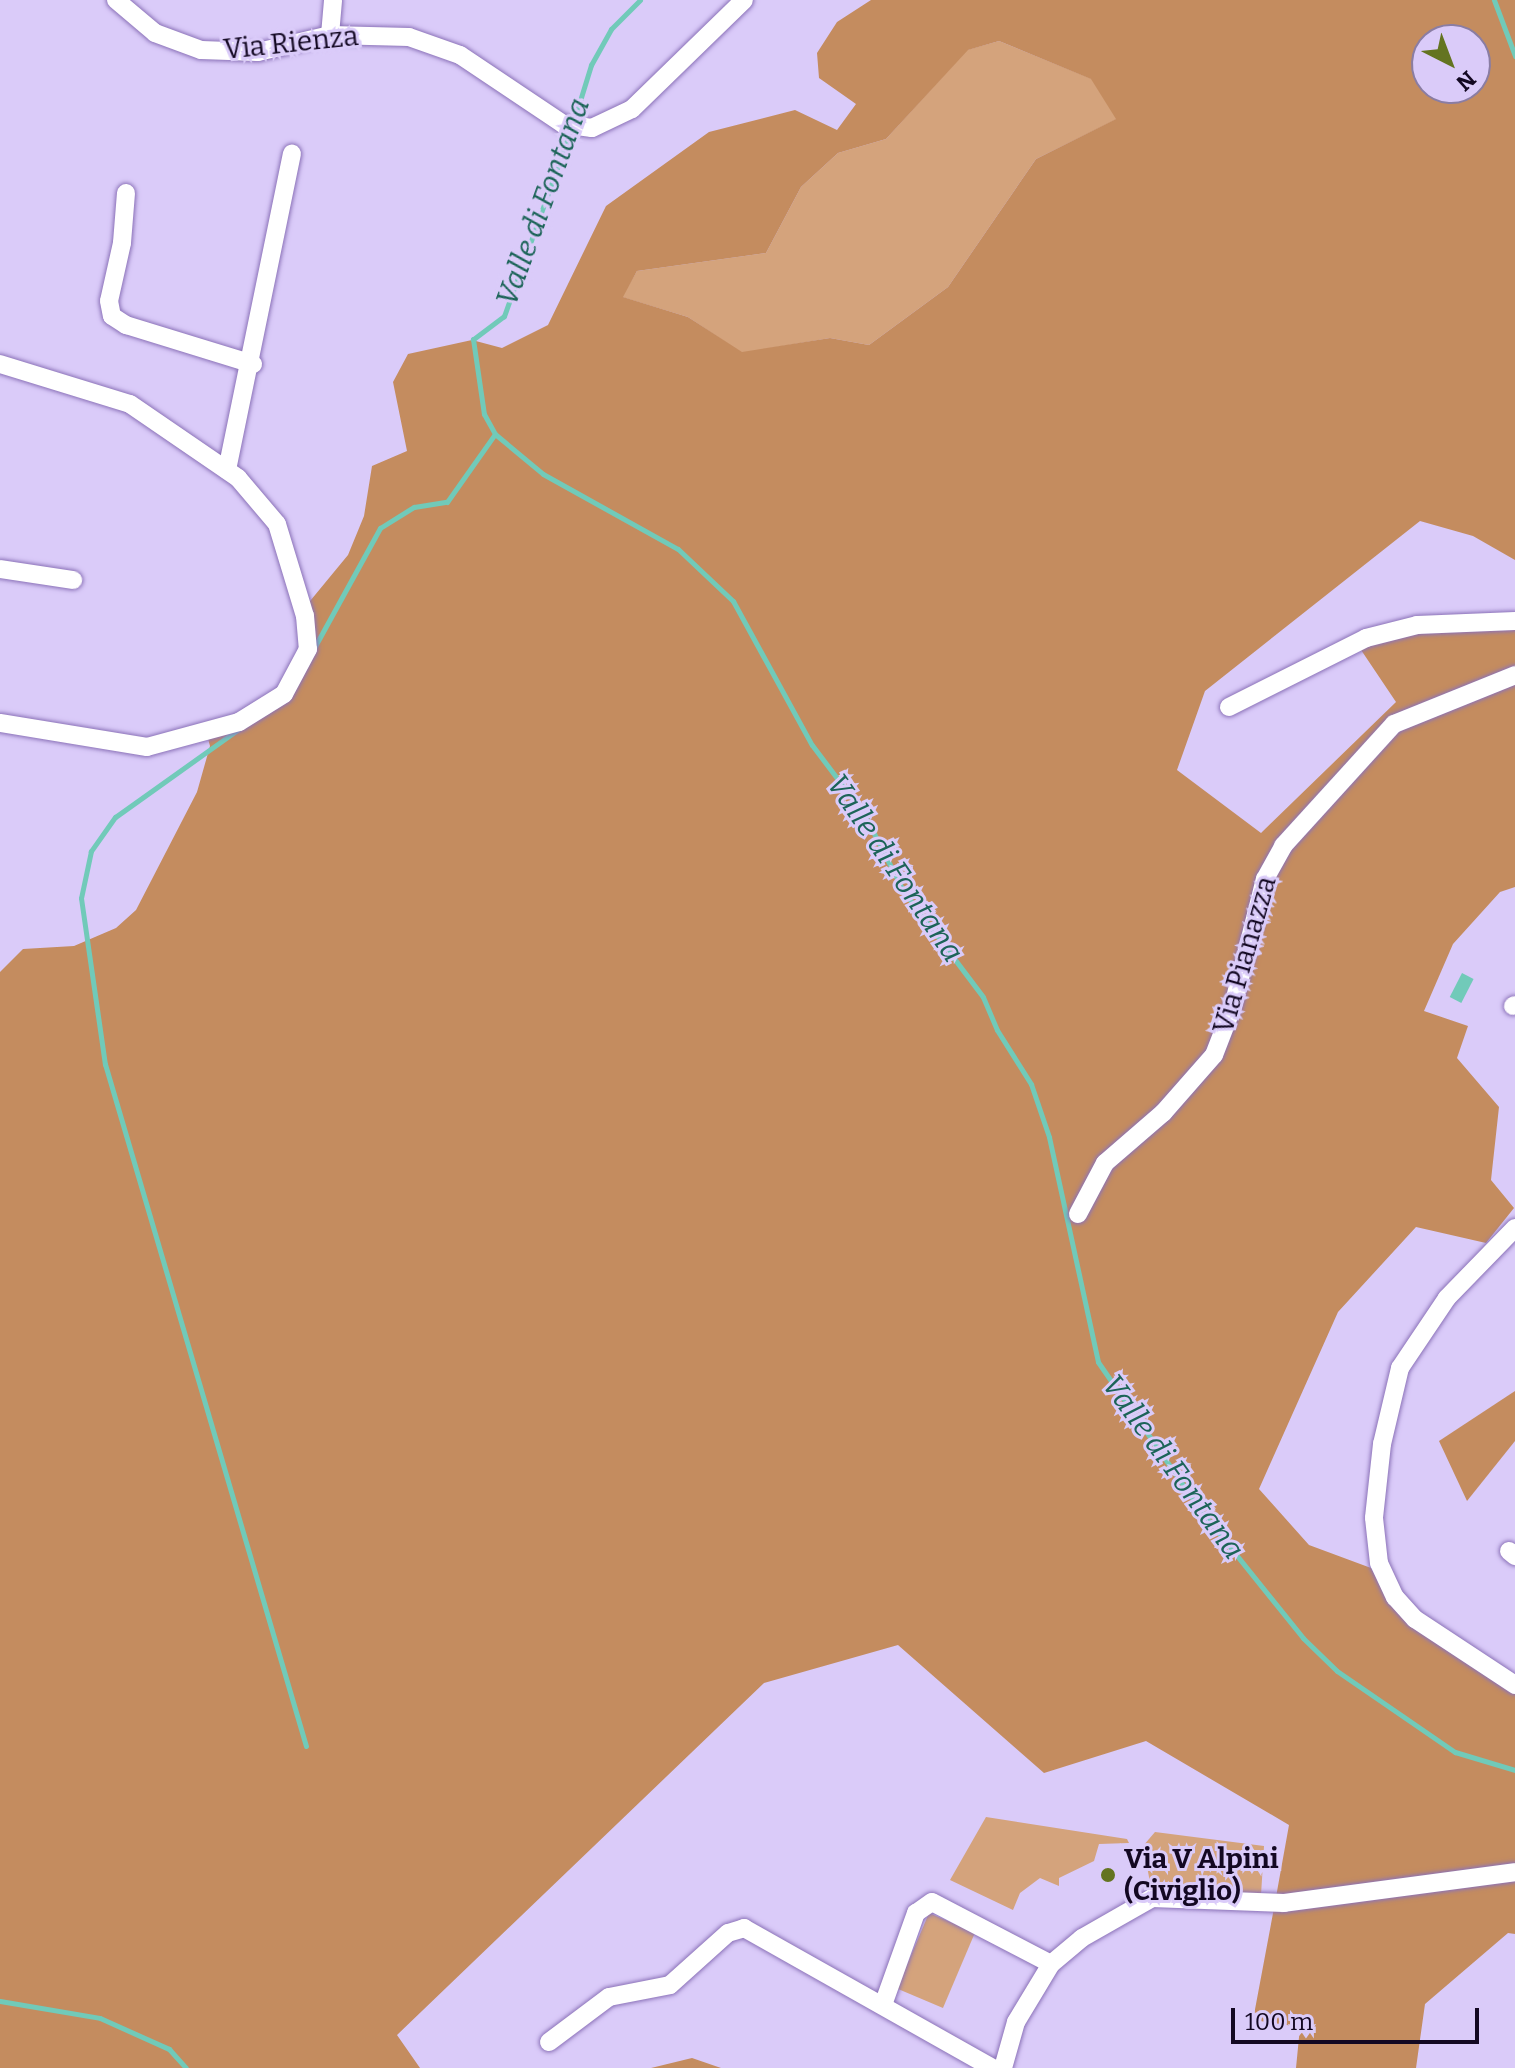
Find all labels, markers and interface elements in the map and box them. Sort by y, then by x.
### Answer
street label: Via Rienza [222,19,360,67]
north arrow [1411,24,1491,104]
text: N [1451,65,1481,96]
water label: Valle di Fontana [489,93,597,311]
water label: Valle di Fontana [819,767,971,969]
street label: Via Pianazza [1207,872,1283,1038]
water label: Valle di Fontana [1094,1368,1252,1566]
place label: Via V Alpini (Civiglio) [1124,1842,1279,1908]
marker: Via V Alpini (Civiglio) [1099,1866,1117,1884]
scale bar [1235,1992,1483,2042]
text: 100 m [1245,2008,1313,2036]

